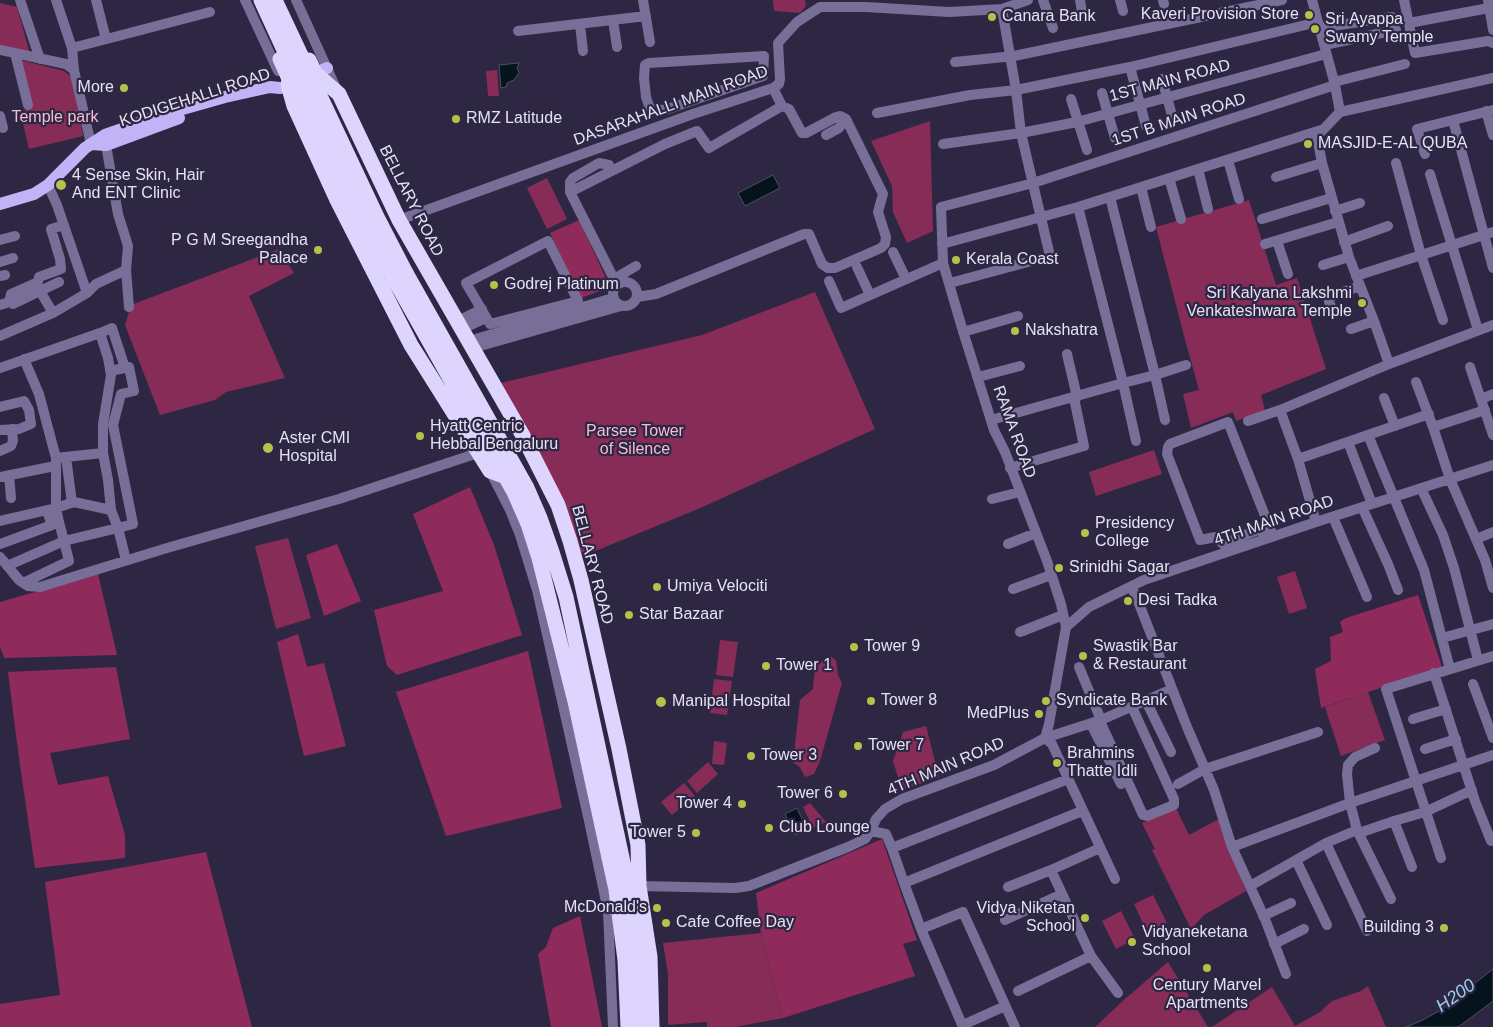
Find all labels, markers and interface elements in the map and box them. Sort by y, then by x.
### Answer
place label: Kaveri Provision Store [1141,5,1299,25]
place label: Canara Bank [1002,7,1095,27]
marker: Kaveri Provision Store [1303,9,1315,21]
place label: Sri Ayappa Swamy Temple [1325,10,1433,48]
marker: Canara Bank [986,11,998,23]
marker: Sri Ayappa Swamy Temple [1309,23,1321,35]
street label: 1ST MAIN ROAD [1107,56,1233,106]
street label: DASARAHALLI MAIN ROAD [571,62,771,150]
street label: KODIGEHALLI ROAD [117,65,273,131]
place label: More [78,78,114,98]
marker: More [118,82,130,94]
street label: 1ST B MAIN ROAD [1110,89,1248,151]
park label: Temple park [11,108,99,128]
place label: RMZ Latitude [466,109,562,129]
marker: RMZ Latitude [450,113,462,125]
place label: MASJID-E-AL QUBA [1318,134,1467,154]
marker: MASJID-E-AL QUBA [1302,138,1314,150]
street label: BELLARY ROAD [375,142,447,260]
place label: 4 Sense Skin, Hair And ENT Clinic [72,166,205,204]
marker: 4 Sense Skin, Hair And ENT Clinic [54,178,68,192]
place label: P G M Sreegandha Palace [171,231,308,269]
marker: P G M Sreegandha Palace [312,244,324,256]
place label: Kerala Coast [966,250,1058,270]
marker: Kerala Coast [950,254,962,266]
place label: Godrej Platinum [504,275,619,295]
marker: Godrej Platinum [488,279,500,291]
place label: Sri Kalyana Lakshmi Venkateshwara Temple [1187,284,1352,322]
marker: Sri Kalyana Lakshmi Venkateshwara Temple [1356,297,1368,309]
place label: Nakshatra [1025,321,1098,341]
marker: Nakshatra [1009,325,1021,337]
street label: RAMA ROAD [988,383,1040,481]
place label: Hyatt Centric Hebbal Bengaluru [430,417,558,455]
park label: Parsee Tower of Silence [586,422,684,460]
place label: Aster CMI Hospital [279,429,350,467]
marker: Hyatt Centric Hebbal Bengaluru [414,430,426,442]
marker: Aster CMI Hospital [261,441,275,455]
street label: 4TH MAIN ROAD [1212,492,1336,550]
street label: BELLARY ROAD [567,503,617,627]
place label: Presidency College [1095,514,1174,552]
marker: Presidency College [1079,527,1091,539]
place label: Srinidhi Sagar [1069,558,1170,578]
marker: Srinidhi Sagar [1053,562,1065,574]
place label: Umiya Velociti [667,577,767,597]
marker: Umiya Velociti [651,581,663,593]
place label: Desi Tadka [1138,591,1217,611]
marker: Desi Tadka [1122,595,1134,607]
place label: Star Bazaar [639,605,723,625]
marker: Star Bazaar [623,609,635,621]
place label: Tower 9 [864,637,920,657]
place label: Swastik Bar & Restaurant [1093,637,1186,675]
marker: Tower 9 [848,641,860,653]
marker: Swastik Bar & Restaurant [1077,650,1089,662]
place label: Tower 1 [776,656,832,676]
marker: Tower 1 [760,660,772,672]
place label: Tower 8 [881,691,937,711]
place label: Syndicate Bank [1056,691,1167,711]
place label: Manipal Hospital [672,692,790,712]
marker: Manipal Hospital [654,695,668,709]
marker: Tower 8 [865,695,877,707]
marker: Syndicate Bank [1040,695,1052,707]
place label: MedPlus [967,704,1029,724]
marker: MedPlus [1033,708,1045,720]
street label: 4TH MAIN ROAD [885,734,1007,800]
place label: Tower 7 [868,736,924,756]
marker: Tower 7 [852,740,864,752]
place label: Brahmins Thatte Idli [1067,744,1137,782]
place label: Tower 3 [761,746,817,766]
marker: Tower 3 [745,750,757,762]
marker: Brahmins Thatte Idli [1051,757,1063,769]
place label: Tower 6 [777,784,833,804]
marker: Tower 6 [837,788,849,800]
place label: Tower 4 [676,794,732,814]
marker: Tower 4 [736,798,748,810]
place label: Club Lounge [779,818,870,838]
marker: Club Lounge [763,822,775,834]
place label: Tower 5 [630,823,686,843]
marker: Tower 5 [690,827,702,839]
place label: McDonald's [564,898,647,918]
place label: Vidya Niketan School [977,899,1075,937]
marker: McDonald's [651,902,663,914]
marker: Vidya Niketan School [1079,912,1091,924]
place label: Cafe Coffee Day [676,913,794,933]
marker: Cafe Coffee Day [660,917,672,929]
place label: Building 3 [1364,918,1434,938]
marker: Building 3 [1438,922,1450,934]
place label: Vidyaneketana School [1142,923,1248,961]
marker: Vidyaneketana School [1126,936,1138,948]
marker: Century Marvel Apartments [1201,962,1213,974]
water label: H200 [1432,975,1480,1017]
place label: Century Marvel Apartments [1153,976,1261,1014]

